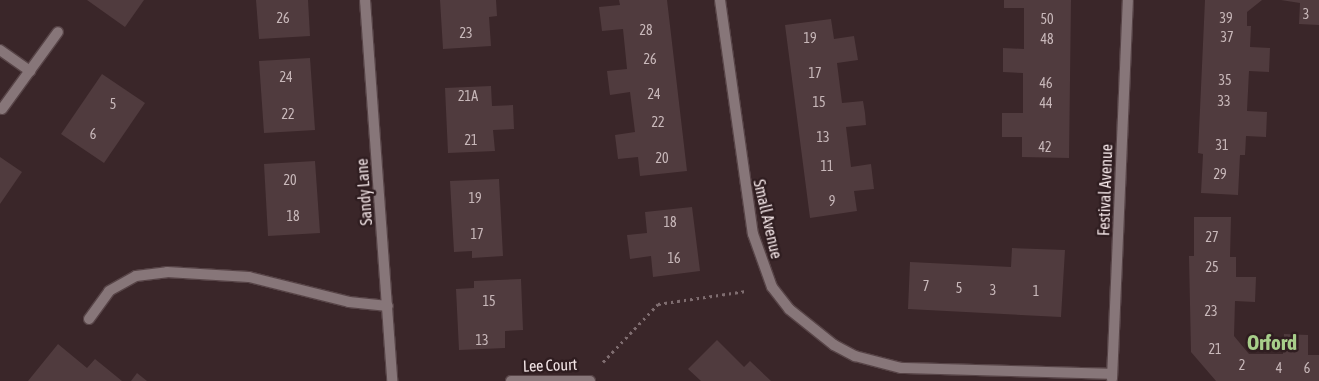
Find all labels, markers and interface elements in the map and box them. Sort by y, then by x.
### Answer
house number: 3 [1303,6,1309,22]
house number: 26 [276,10,290,26]
house number: 39 [1219,10,1233,26]
house number: 50 [1040,11,1054,27]
house number: 28 [639,22,653,38]
house number: 23 [459,25,473,41]
house number: 37 [1220,29,1234,45]
house number: 19 [803,30,817,46]
house number: 48 [1040,31,1054,47]
house number: 26 [643,51,657,67]
house number: 17 [808,65,822,81]
house number: 24 [279,69,293,85]
house number: 35 [1218,72,1232,88]
house number: 46 [1039,75,1053,91]
house number: 24 [647,86,661,102]
house number: 21A [458,88,478,104]
house number: 33 [1217,93,1231,109]
house number: 15 [812,94,826,110]
house number: 44 [1039,95,1053,111]
house number: 5 [110,96,116,112]
house number: 22 [281,106,295,122]
house number: 22 [651,114,665,130]
house number: 6 [90,126,96,142]
house number: 13 [816,129,830,145]
house number: 21 [464,132,478,148]
house number: 31 [1215,137,1229,153]
house number: 42 [1038,139,1052,155]
street label: Festival Avenue [1094,144,1116,236]
house number: 20 [655,150,669,166]
street label: Sandy Lane [352,158,376,226]
house number: 11 [820,158,834,174]
house number: 29 [1213,166,1227,182]
house number: 20 [283,172,297,188]
street label: Small Avenue [750,178,786,260]
house number: 19 [468,190,482,206]
house number: 9 [829,193,835,209]
house number: 18 [286,208,300,224]
house number: 18 [663,214,677,230]
house number: 17 [470,226,484,242]
house number: 27 [1205,229,1219,245]
house number: 16 [667,250,681,266]
house number: 25 [1205,259,1219,275]
house number: 7 [923,278,929,294]
house number: 5 [956,280,962,296]
house number: 3 [990,282,996,298]
house number: 1 [1033,283,1039,299]
house number: 15 [482,293,496,309]
house number: 23 [1204,303,1218,319]
district label: Orford [1247,329,1297,355]
house number: 13 [475,332,489,348]
house number: 21 [1208,341,1222,357]
street label: Lee Court [522,354,578,376]
house number: 2 [1239,357,1245,373]
house number: 4 [1276,360,1282,376]
house number: 6 [1304,360,1310,376]

